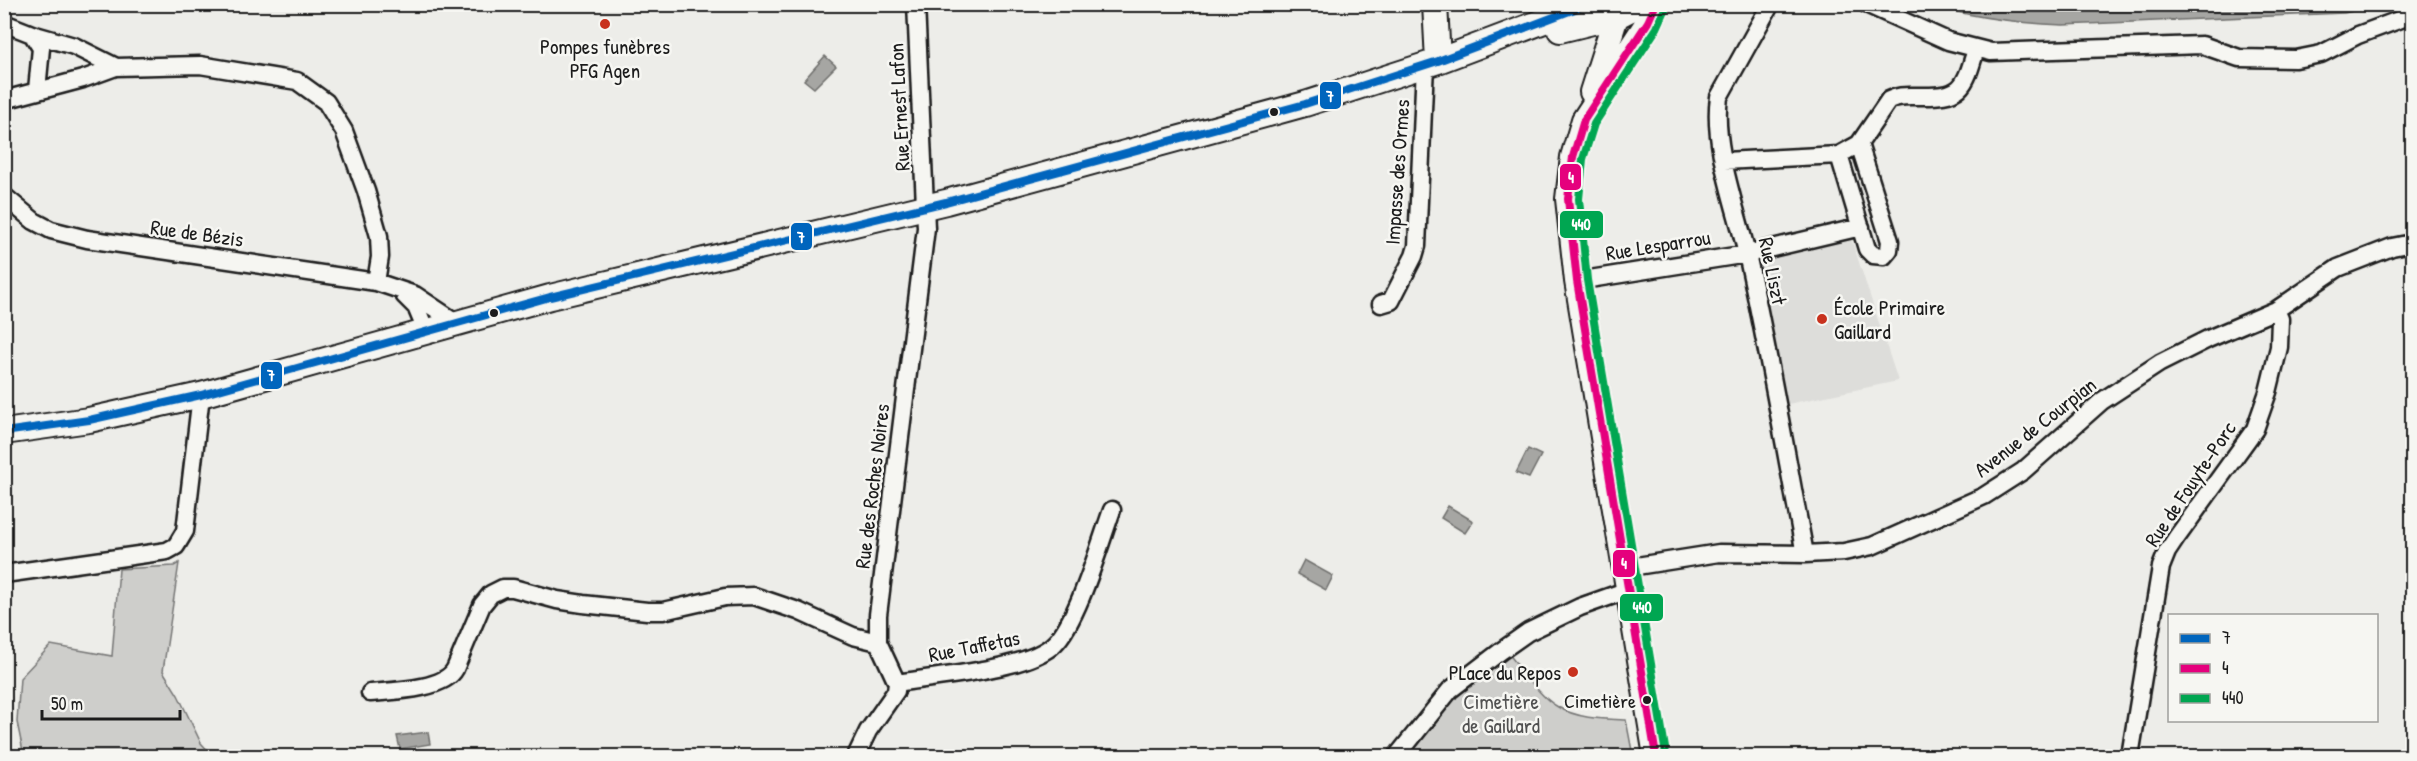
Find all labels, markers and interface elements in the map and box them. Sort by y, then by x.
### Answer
marker: Pompes funèbres PFG Agen [598,17,612,31]
place label: Pompes funèbres PFG Agen [540,32,670,85]
street label: Rue Ernest Lafon [881,42,917,172]
line badge: 7 [1319,81,1342,110]
text: 7 [1325,85,1334,107]
street label: Impasse des Ormes [1377,98,1417,246]
unlabelled marker [1268,106,1280,118]
line badge: 4 [1559,163,1582,191]
text: 4 [1568,166,1574,188]
line badge: 440 [1559,210,1604,239]
street label: Rue de Bézis [149,212,245,254]
text: 440 [1571,213,1591,235]
line badge: 7 [790,222,813,251]
street label: Rue Lesparrou [1604,222,1713,268]
text: 7 [796,226,805,248]
street label: Rue Liszt [1752,235,1794,308]
place label: École Primaire Gaillard [1834,293,1945,346]
unlabelled marker [488,307,500,319]
marker: École Primaire Gaillard [1815,312,1829,326]
line badge: 7 [260,361,283,390]
text: 7 [266,364,275,386]
street label: Avenue de Courpian [1968,370,2102,484]
street label: Rue des Roches Noires [848,402,896,570]
street label: Rue de Fouyte-Porc [2137,415,2243,552]
line badge: 4 [1612,549,1636,578]
text: 4 [1621,552,1627,574]
line badge: 440 [1619,593,1664,622]
text: 440 [1632,596,1652,618]
legend [2168,614,2378,722]
street label: Rue Taffetas [926,623,1022,669]
text: 7 [2222,625,2231,650]
text: 4 [2222,655,2229,680]
place label: PLace du Repos [1449,658,1561,687]
marker: PLace du Repos [1566,665,1580,679]
scale bar [42,683,180,721]
text: 440 [2222,685,2244,710]
park label: Cimetière de Gaillard [1462,687,1540,740]
place label: Cimetière [1564,687,1636,714]
text: 50 m [51,691,83,716]
marker: Cimetière [1641,694,1653,706]

